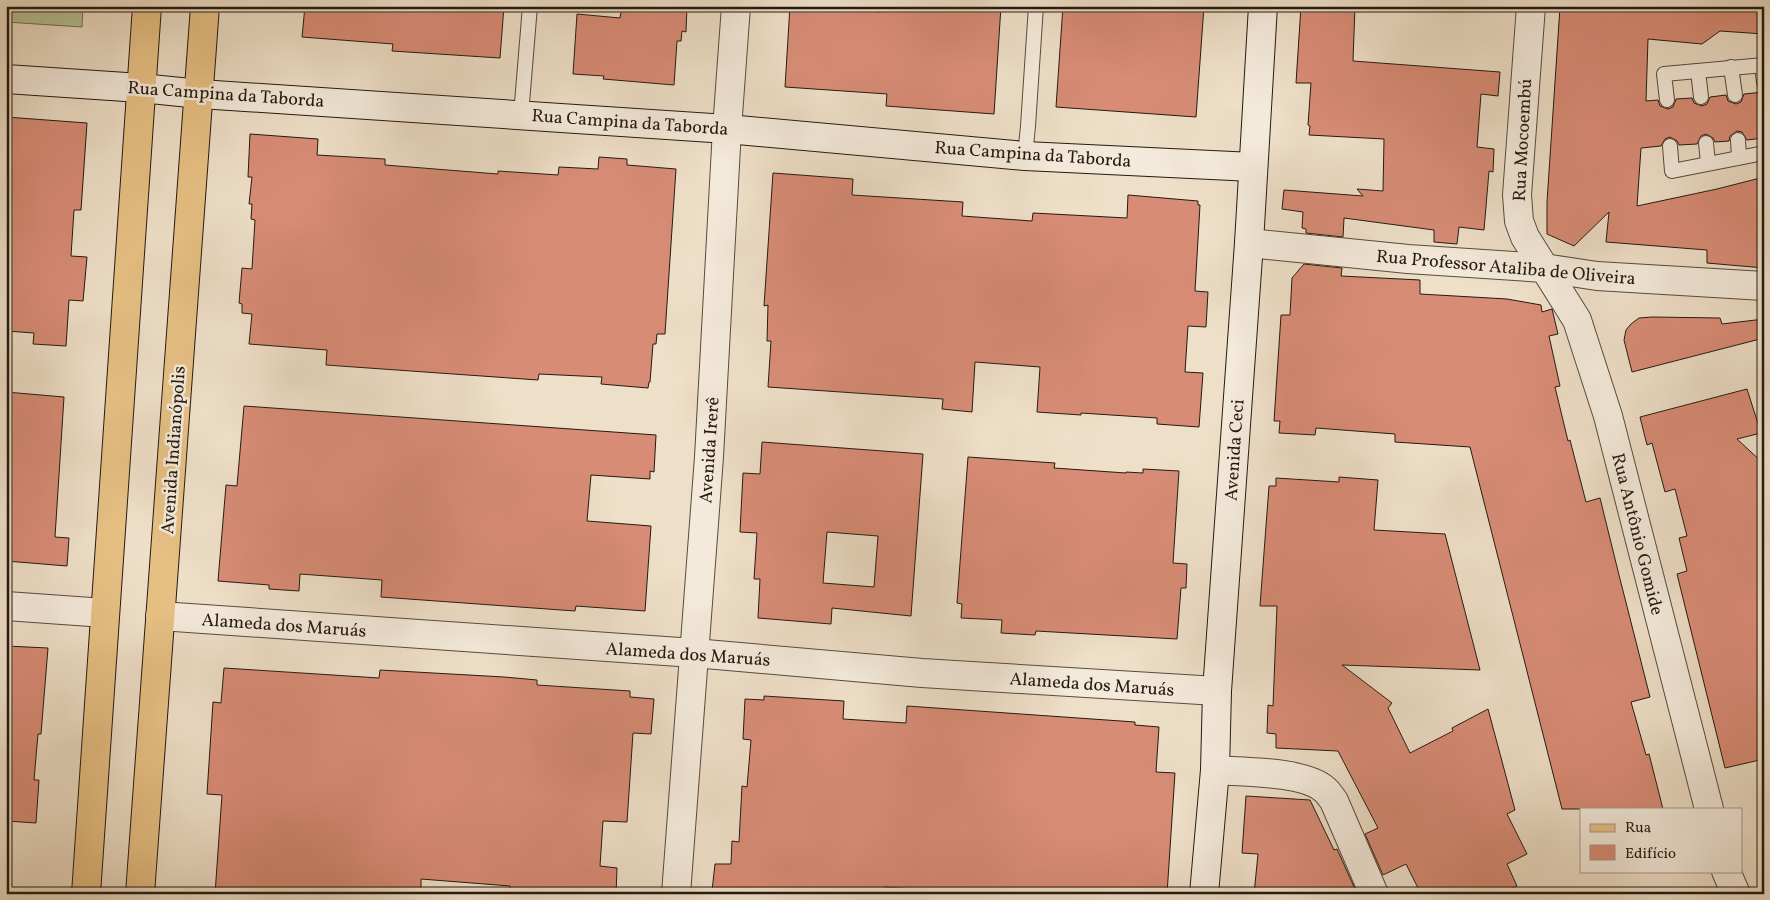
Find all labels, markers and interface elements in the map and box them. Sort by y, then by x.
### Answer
street label: Rua Campina da Taborda [127,76,325,115]
street label: Rua Mocoembú [1508,78,1539,202]
street label: Rua Campina da Taborda [531,104,729,143]
street label: Rua Campina da Taborda [934,136,1132,175]
street label: Rua Professor Ataliba de Oliveira [1375,245,1637,292]
street label: Avenida Indianópolis [156,365,193,535]
street label: Avenida Irerê [694,396,727,504]
street label: Avenida Ceci [1219,398,1252,502]
street label: Rua Antônio Gomide [1604,451,1669,618]
street label: Alameda dos Maruás [201,608,367,645]
street label: Alameda dos Maruás [605,637,771,674]
street label: Alameda dos Maruás [1009,667,1175,704]
legend [1580,808,1742,872]
text: Rua [1625,818,1651,839]
text: Edifício [1625,844,1676,865]

